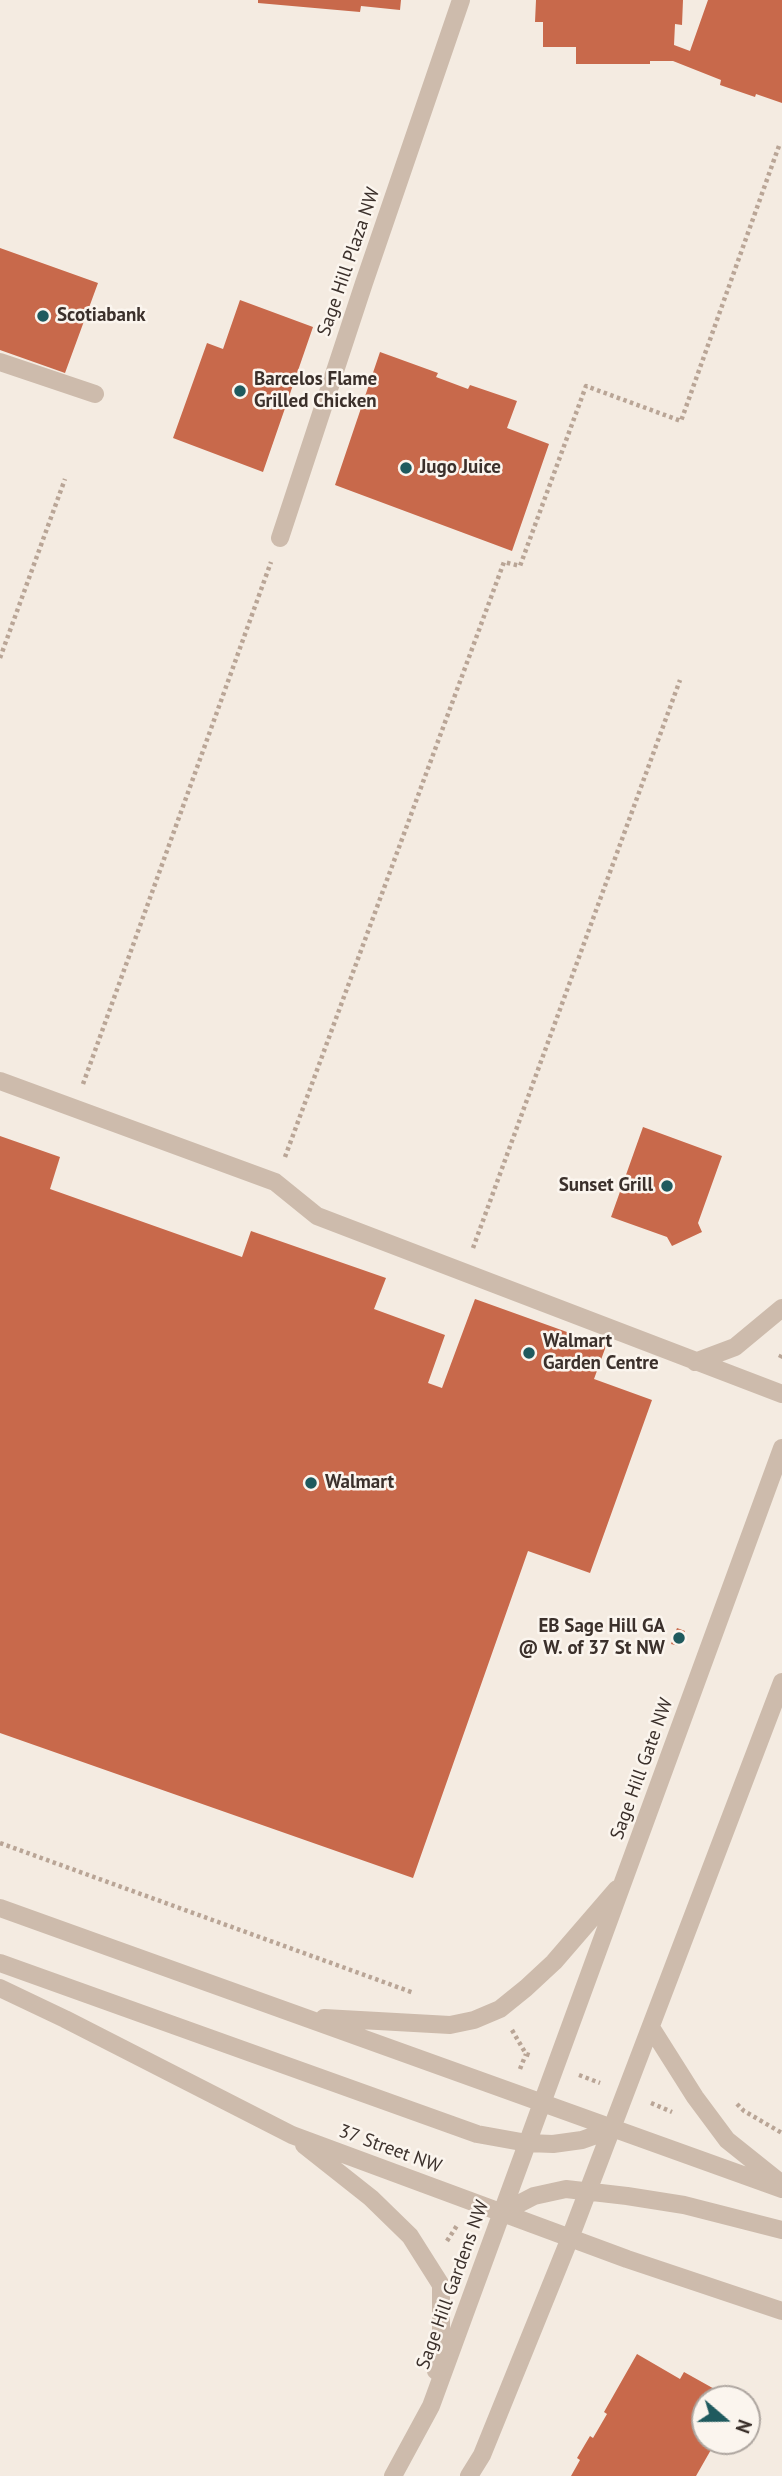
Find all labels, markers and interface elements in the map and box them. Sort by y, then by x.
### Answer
street label: Sage Hill Plaza NW [313,185,385,339]
place label: Scotiabank [57,305,146,327]
marker: Scotiabank [35,308,51,324]
place label: Barcelos Flame Grilled Chicken [254,369,377,413]
marker: Barcelos Flame Grilled Chicken [232,383,248,399]
place label: Jugo Juice [420,457,501,479]
marker: Jugo Juice [398,460,414,476]
place label: Sunset Grill [559,1175,653,1197]
marker: Sunset Grill [659,1178,675,1194]
place label: Walmart Garden Centre [543,1331,659,1375]
marker: Walmart Garden Centre [521,1345,537,1361]
place label: Walmart [325,1472,394,1494]
marker: Walmart [303,1475,319,1491]
place label: EB Sage Hill GA @ W. of 37 St NW [518,1616,665,1660]
marker: EB Sage Hill GA @ W. of 37 St NW [671,1630,687,1646]
street label: Sage Hill Gate NW [606,1695,678,1843]
street label: 37 Street NW [335,2120,445,2178]
street label: Sage Hill Gardens NW [412,2198,494,2372]
north arrow [691,2385,761,2455]
text: N [730,2417,757,2436]

